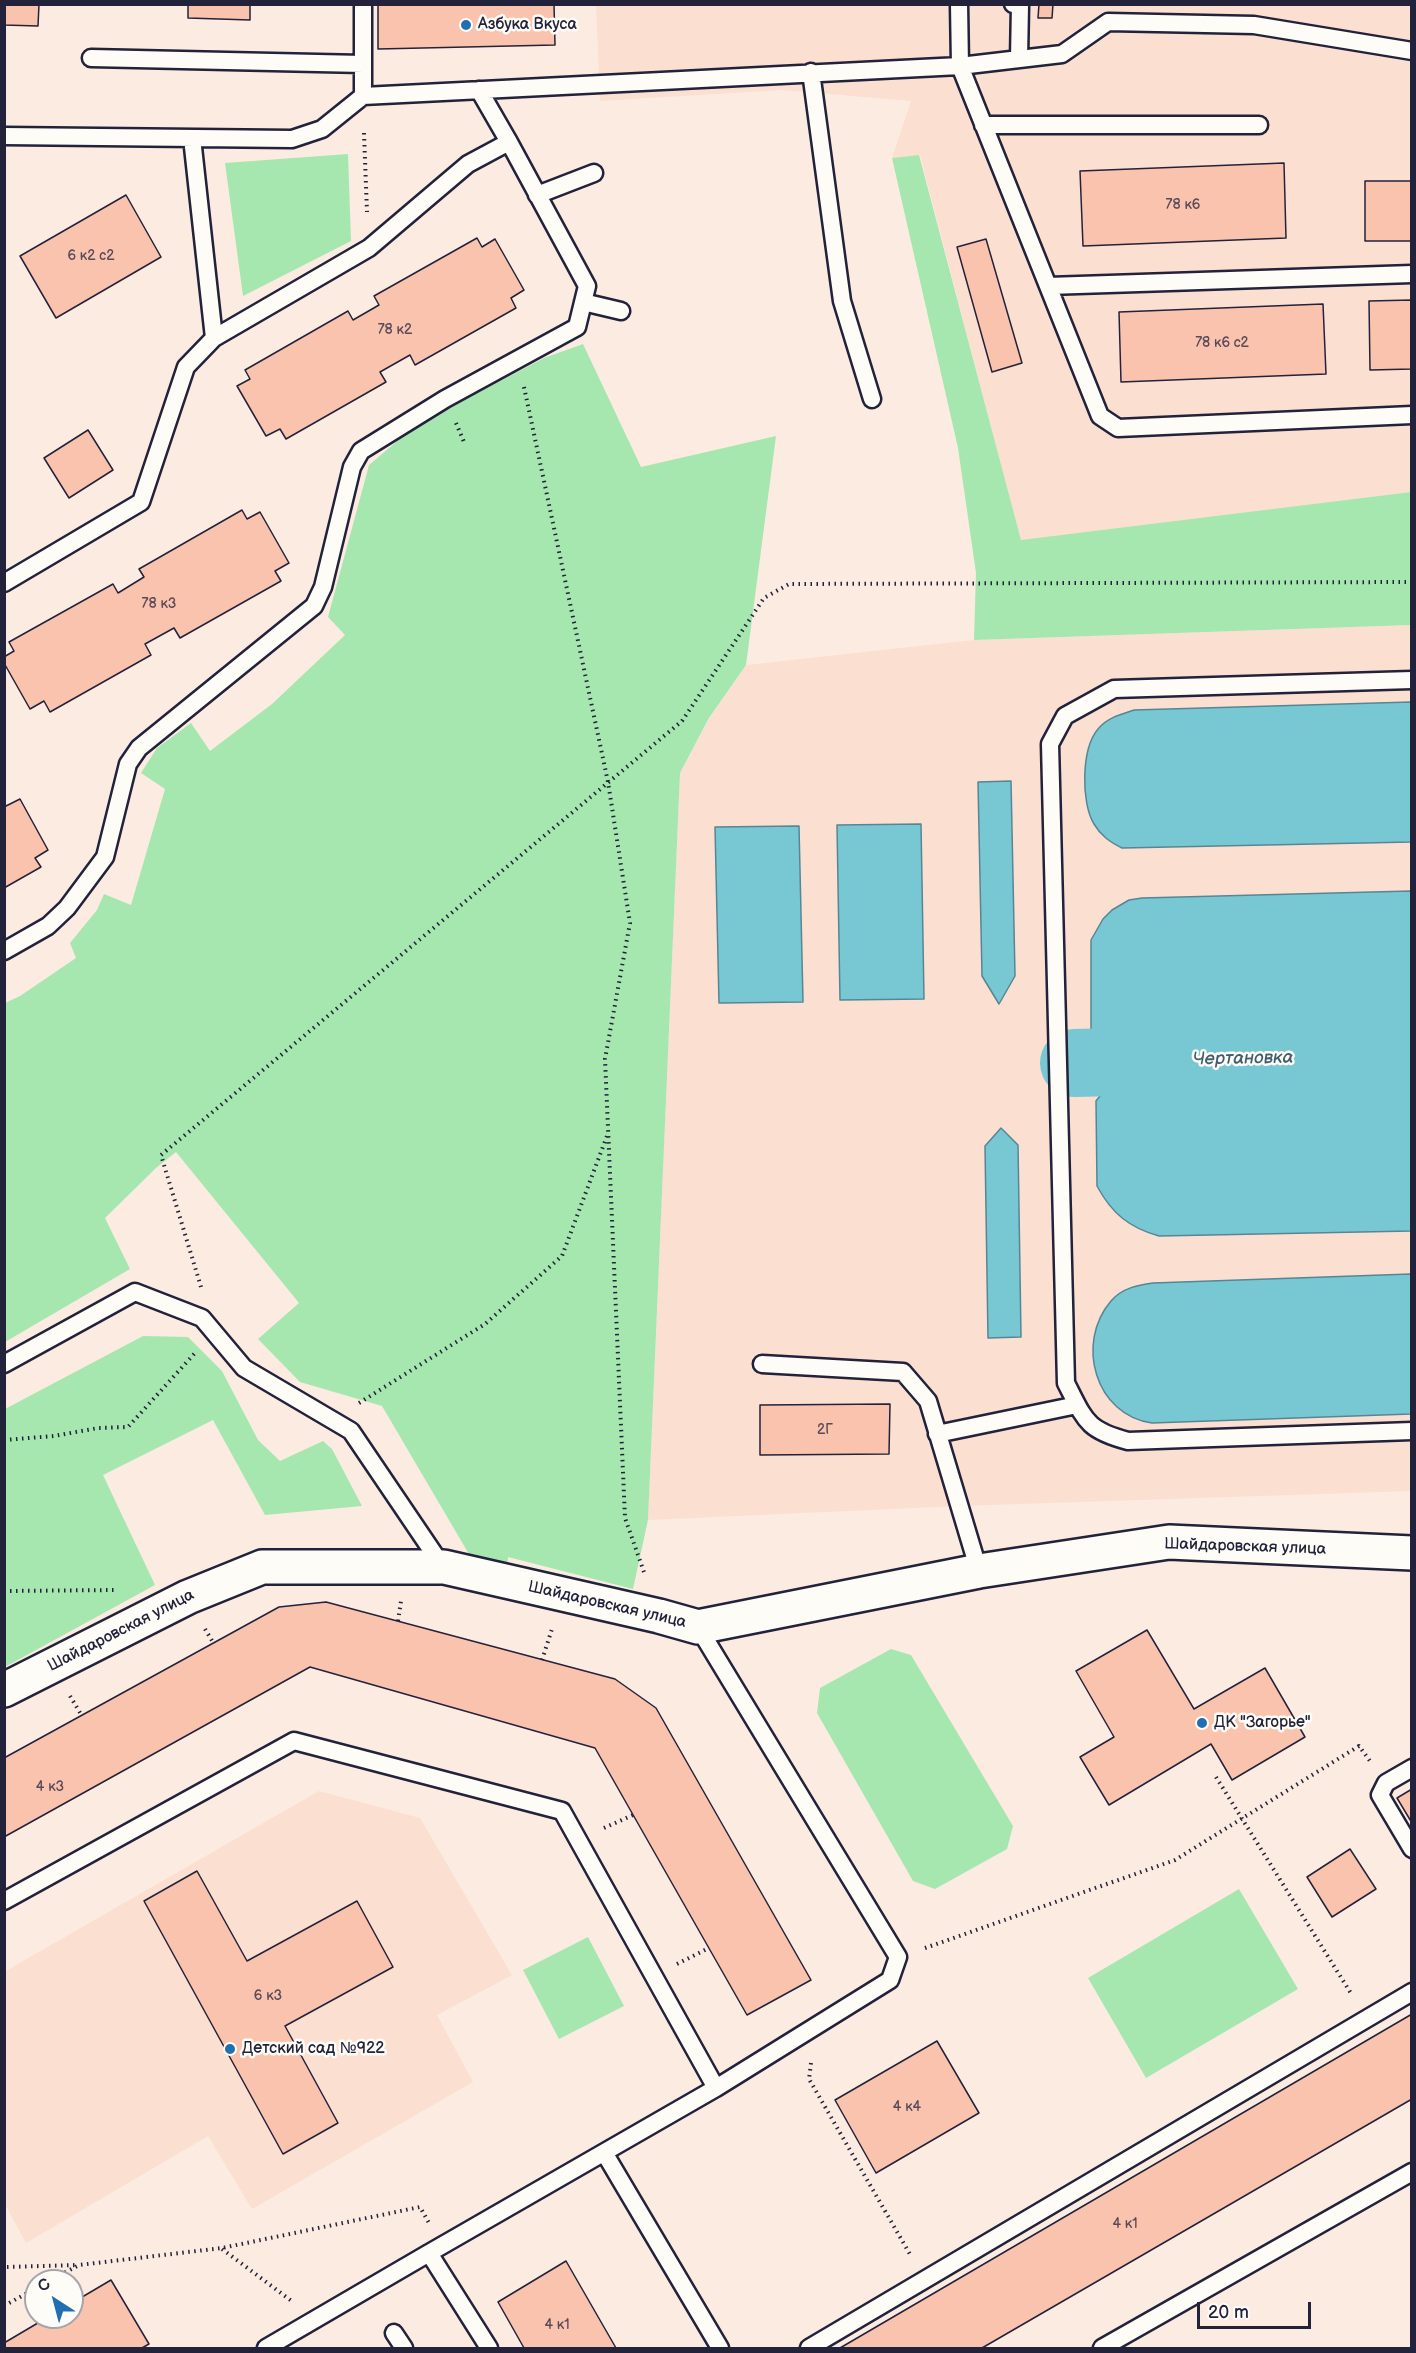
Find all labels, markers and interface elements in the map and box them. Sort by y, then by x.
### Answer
place label: Азбука Вкуса [478,15,577,35]
marker: Азбука Вкуса [459,18,473,32]
house number: 78 к6 [1166,197,1200,213]
house number: 6 к2 с2 [68,248,114,264]
house number: 78 к2 [378,322,412,338]
house number: 78 к6 с2 [1195,335,1249,351]
house number: 78 к3 [142,596,176,612]
water label: Чертановка [1193,1047,1293,1071]
house number: 2Г [817,1422,833,1438]
street label: Шайдаровская улица [1164,1535,1326,1559]
street label: Шайдаровская улица [526,1577,688,1633]
street label: Шайдаровская улица [44,1586,198,1676]
place label: ДК "Загорье" [1214,1713,1311,1733]
marker: ДК "Загорье" [1195,1716,1209,1730]
house number: 4 к3 [36,1779,64,1795]
house number: 6 к3 [254,1988,282,2004]
place label: Детский сад №922 [242,2039,385,2059]
marker: Детский сад №922 [223,2042,237,2056]
house number: 4 к4 [893,2099,921,2115]
house number: 4 к1 [1112,2216,1138,2232]
north arrow [24,2269,84,2329]
text: С [34,2275,54,2297]
scale bar [1200,2290,1314,2328]
text: 20 m [1208,2302,1249,2323]
house number: 4 к1 [544,2317,570,2333]

